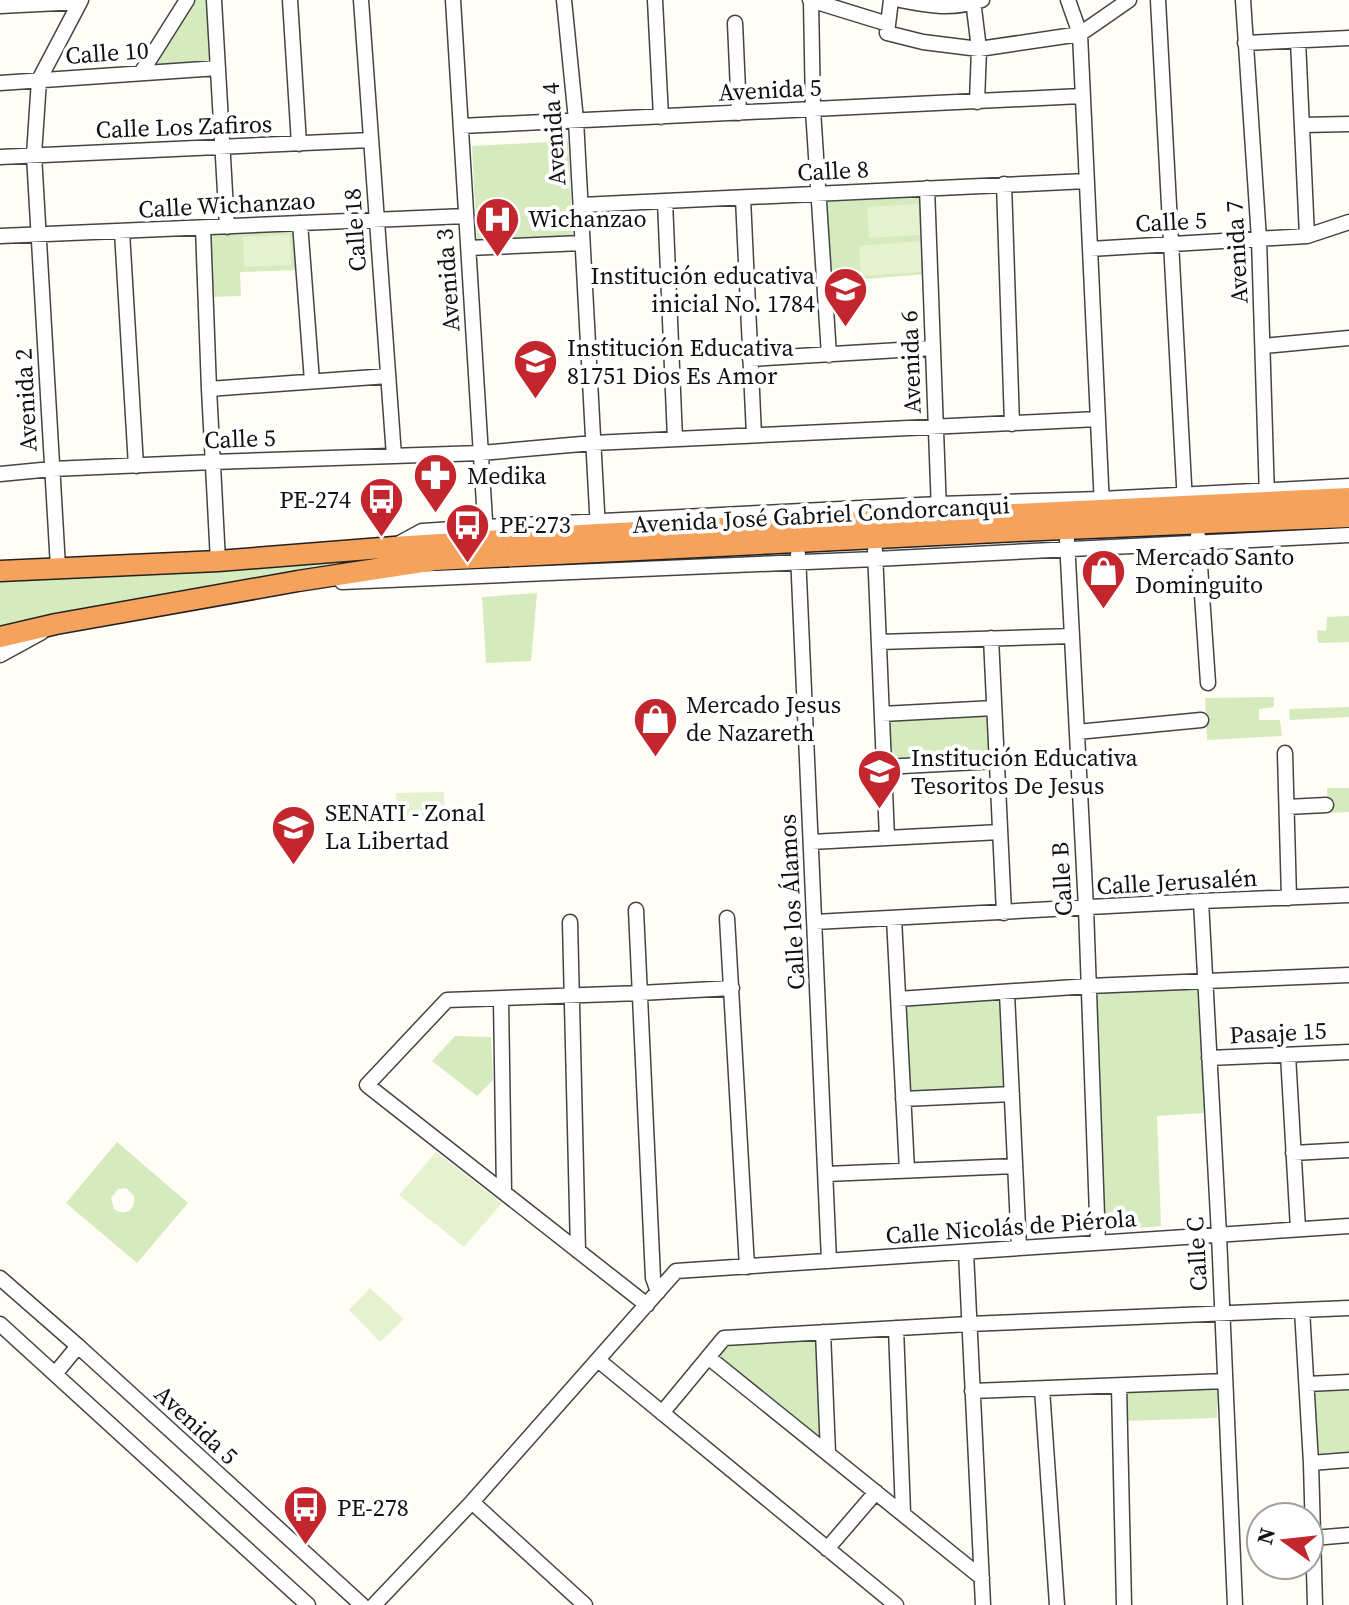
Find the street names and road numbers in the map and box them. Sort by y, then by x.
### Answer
street label: Calle 10 [64,33,150,72]
street label: Avenida 5 [718,70,822,109]
street label: Avenida 4 [533,81,574,187]
street label: Calle Los Zafiros [95,107,273,146]
street label: Calle 8 [796,152,870,189]
street label: Calle Wichanzao [138,183,316,226]
street label: Calle 18 [335,187,374,273]
street label: Avenida 7 [1217,200,1256,304]
street label: Calle 5 [1134,203,1208,240]
street label: Avenida 3 [427,227,468,333]
street label: Avenida 6 [892,310,929,414]
street label: Avenida 2 [6,348,45,452]
street label: Calle 5 [204,421,276,456]
street label: Avenida José Gabriel Condorcanqui [631,488,1011,541]
street label: Calle los Álamos [770,813,813,991]
street label: Calle B [1043,841,1080,917]
street label: Calle Jerusalén [1096,861,1258,902]
street label: Pasaje 15 [1228,1013,1328,1052]
street label: Calle Nicolás de Piérola [884,1201,1138,1252]
street label: Calle C [1178,1216,1215,1292]
street label: Avenida 5 [147,1377,245,1472]

